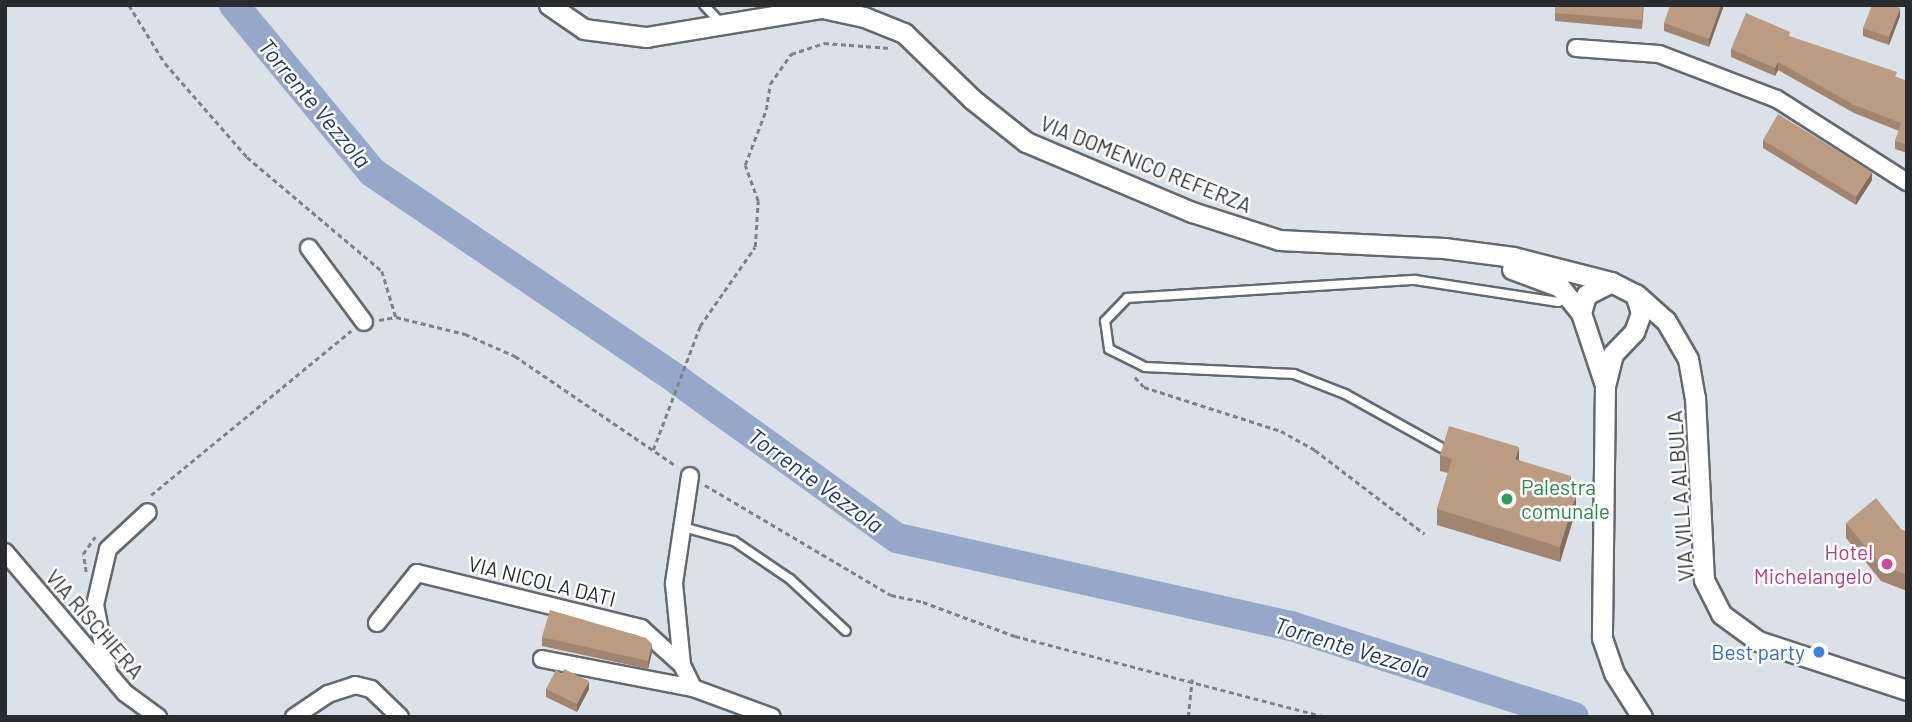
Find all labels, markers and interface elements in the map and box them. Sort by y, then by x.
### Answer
water label: Torrente Vezzola [253,33,377,173]
street label: VIA DOMENICO REFERZA [1037,110,1255,218]
street label: VIA VILLA ALBULA [1661,410,1699,582]
water label: Torrente Vezzola [743,422,889,538]
place label: Palestra comunale [1521,474,1610,524]
marker: Palestra comunale [1499,491,1515,507]
place label: Hotel Michelangelo [1754,539,1873,589]
street label: VIA NICOLA DATI [466,550,618,612]
marker: Hotel Michelangelo [1879,556,1895,572]
street label: VIA RISCHIERA [41,564,149,684]
water label: Torrente Vezzola [1271,610,1433,684]
place label: Best party [1711,639,1805,665]
marker: Best party [1811,644,1827,660]

